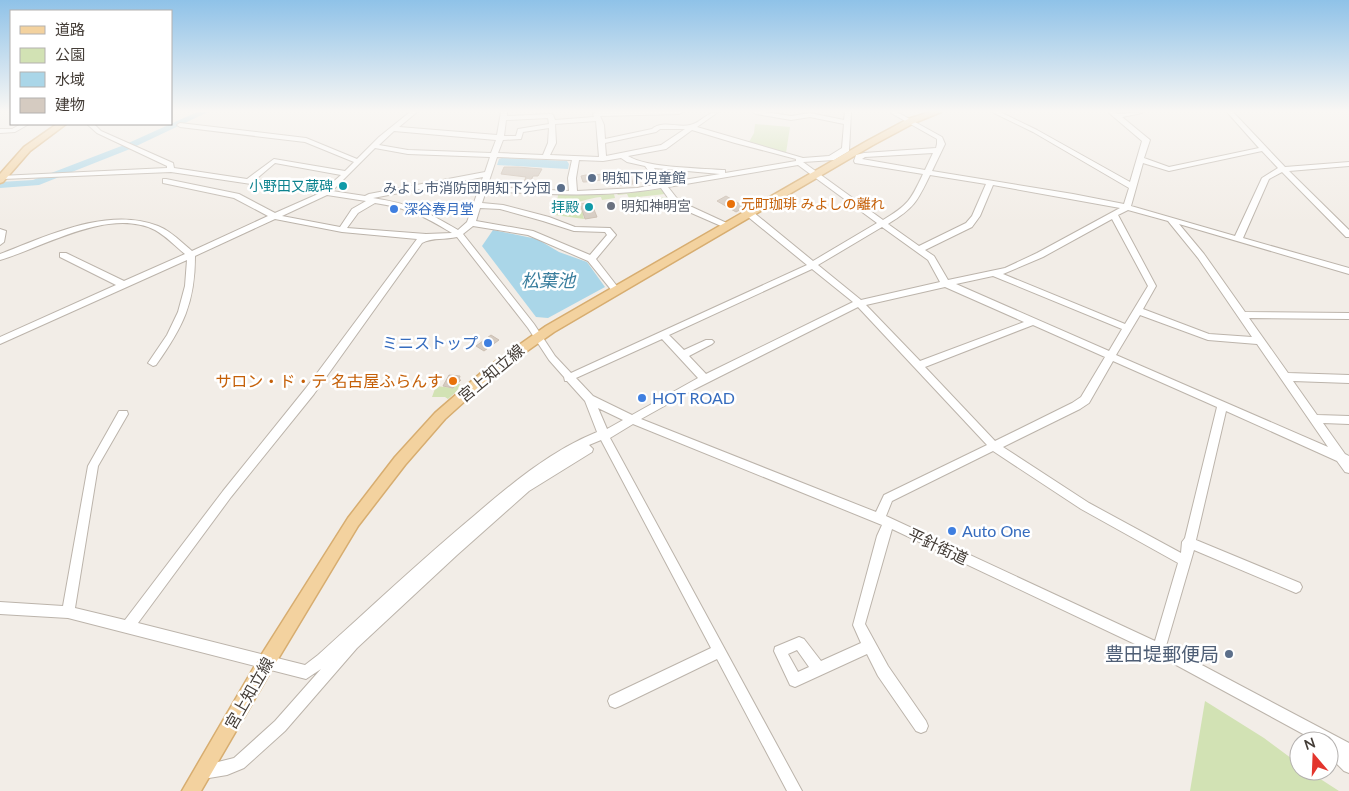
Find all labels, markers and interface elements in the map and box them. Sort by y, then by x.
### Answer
legend [10,10,172,125]
text: 道路 [55,20,85,38]
text: 公園 [55,45,85,63]
text: 水域 [55,70,85,88]
text: 建物 [55,95,85,113]
place label: 明知下児童館 [602,169,686,186]
marker: 明知下児童館 [586,172,598,184]
place label: 小野田又蔵碑 [249,177,333,194]
place label: みよし市消防団明知下分団 [383,179,551,196]
marker: 小野田又蔵碑 [337,180,349,192]
marker: みよし市消防団明知下分団 [555,182,567,194]
place label: 元町珈琲 みよしの離れ [741,195,885,212]
place label: 明知神明宮 [621,197,691,214]
place label: 拝殿 [551,198,579,215]
marker: 元町珈琲 みよしの離れ [725,198,737,210]
place label: 深谷春月堂 [404,200,474,217]
marker: 明知神明宮 [605,200,617,212]
marker: 拝殿 [583,201,595,213]
marker: 深谷春月堂 [388,203,400,215]
water label: 松葉池 [521,269,577,291]
place label: ミニストップ [382,333,478,352]
marker: ミニストップ [482,337,494,349]
street label: 宮上知立線 [454,340,527,406]
place label: サロン・ド・テ 名古屋ふらんす [215,371,443,390]
marker: サロン・ド・テ 名古屋ふらんす [447,375,459,387]
place label: HOT ROAD [652,388,735,407]
marker: HOT ROAD [636,392,648,404]
place label: Auto One [962,521,1030,540]
street label: 平針街道 [905,523,971,568]
marker: Auto One [946,525,958,537]
place label: 豊田堤郵便局 [1105,642,1219,665]
marker: 豊田堤郵便局 [1223,648,1235,660]
street label: 宮上知立線 [220,653,277,732]
north arrow [1289,731,1339,781]
text: N [1302,733,1317,753]

